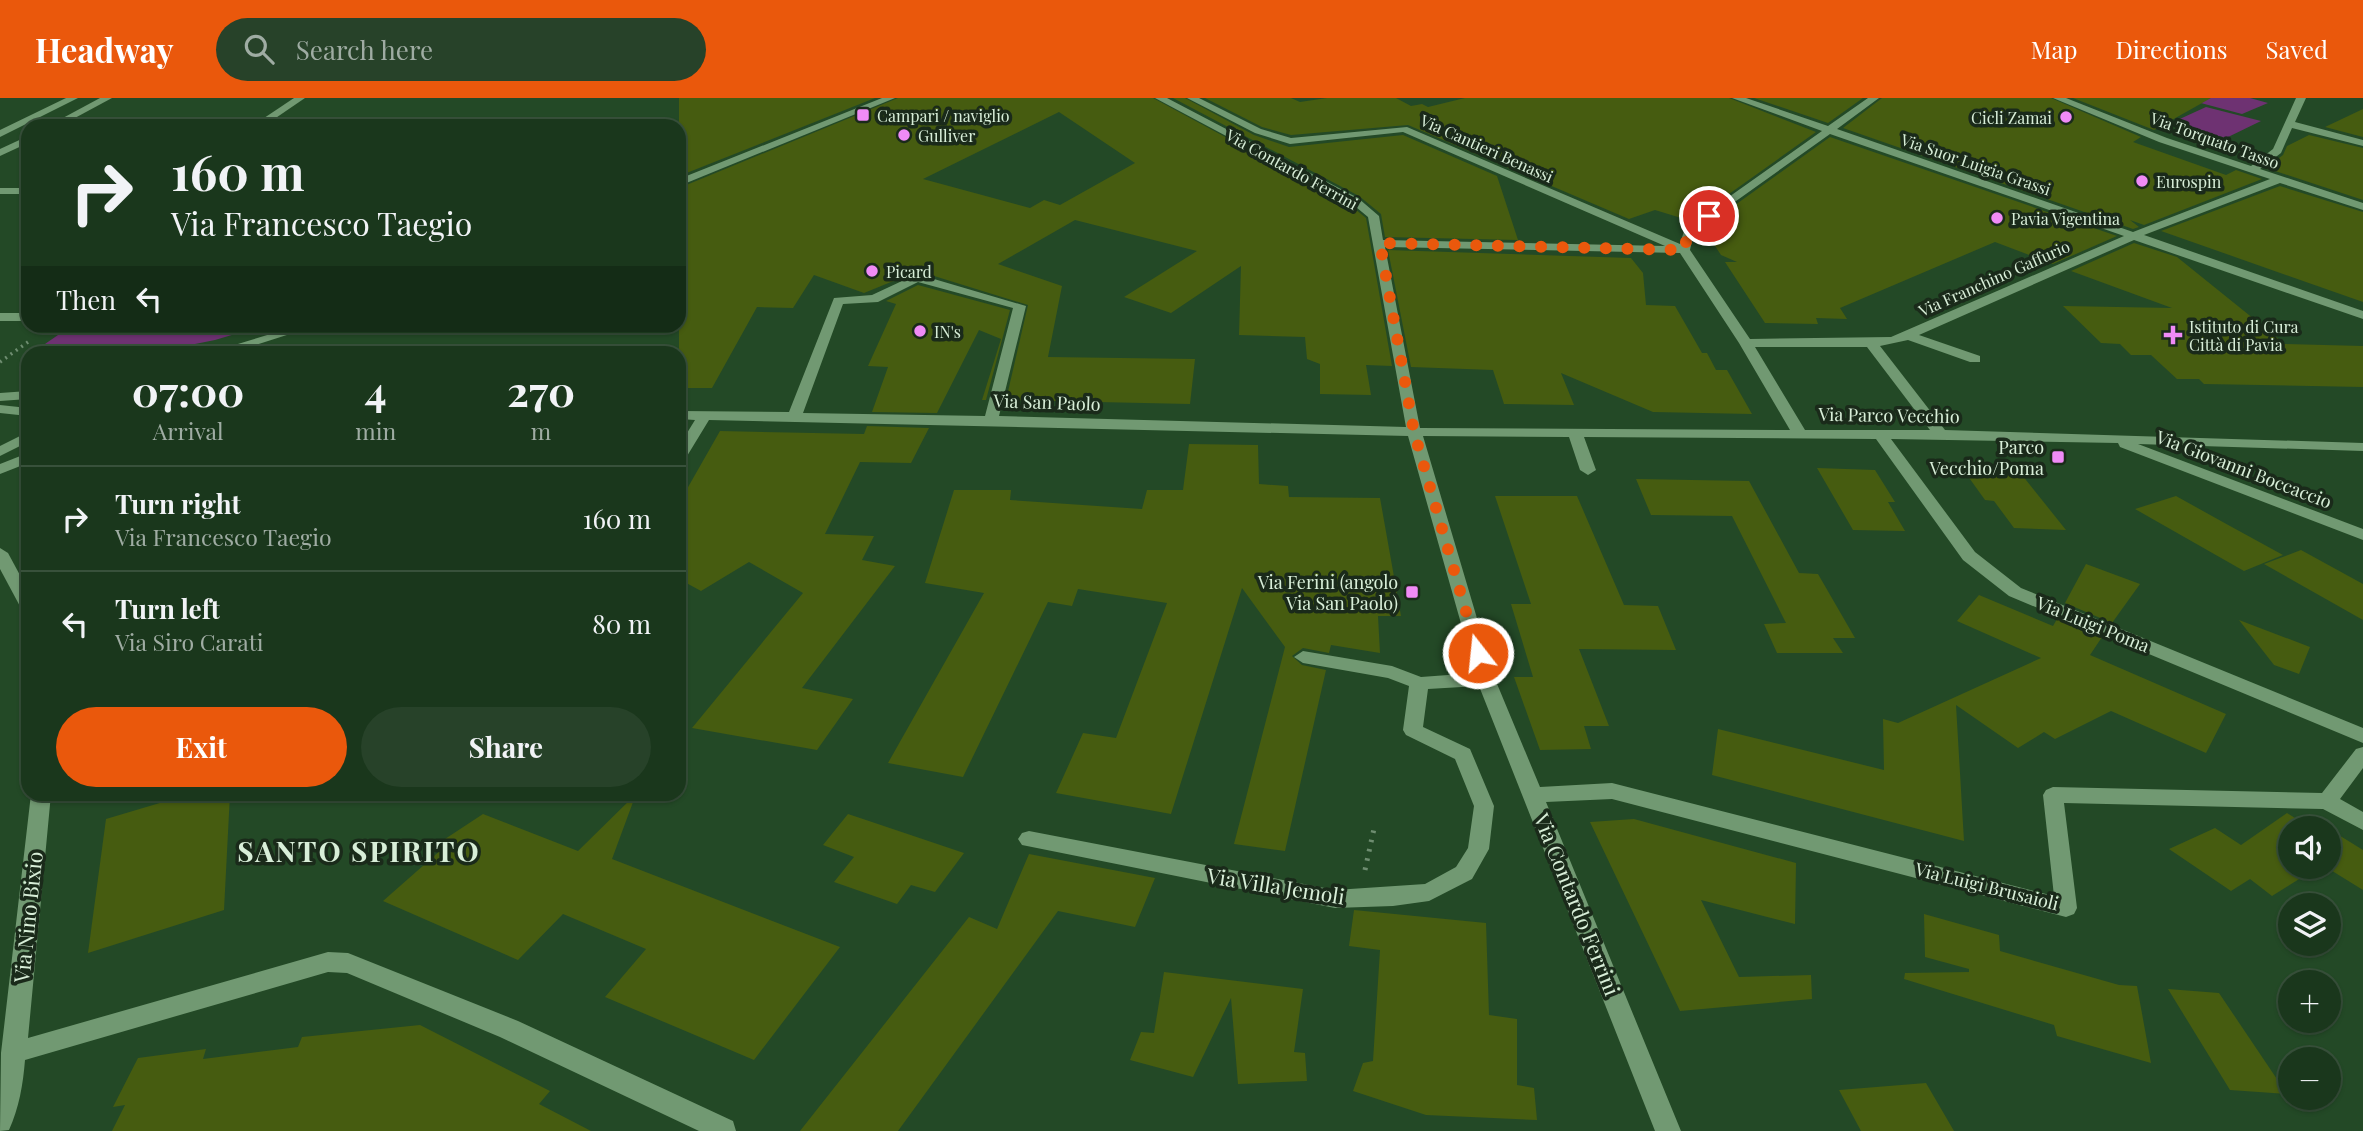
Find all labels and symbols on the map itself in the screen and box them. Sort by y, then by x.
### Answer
place label: Campari / naviglio [877,105,1010,126]
marker: Campari / naviglio [855,107,871,123]
place label: Cicli Zamai [1971,107,2052,128]
street label: Via Torquato Tasso [2147,107,2283,173]
street label: Via Cantieri Benassi [1416,109,1557,187]
marker: Cicli Zamai [2058,109,2074,125]
street label: Via Contardo Ferrini [1221,123,1362,214]
place label: Gulliver [918,125,975,146]
marker: Gulliver [896,127,912,143]
street label: Via Suor Luigia Grassi [1897,128,2054,200]
place label: Eurospin [2156,171,2222,192]
marker: Eurospin [2134,173,2150,189]
pin [1679,186,1739,246]
place label: Pavia Vigentina [2011,208,2120,229]
marker: Pavia Vigentina [1989,210,2005,226]
street label: Via Franchino Gaffurio [1914,235,2073,321]
place label: Picard [886,261,932,282]
marker: Picard [864,263,880,279]
place label: Istituto di Cura Città di Pavia [2189,316,2299,355]
place label: IN's [934,321,961,342]
marker: IN's [912,323,928,339]
marker: Istituto di Cura Città di Pavia [2163,325,2183,345]
street label: Via San Paolo [992,388,1101,416]
street label: Via Parco Vecchio [1817,402,1960,428]
street label: Via Giovanni Boccaccio [2152,424,2335,514]
place label: Parco Vecchio/Poma [1929,435,2044,480]
marker: Parco Vecchio/Poma [2050,449,2066,465]
place label: Via Ferini (angolo Via San Paolo) [1257,570,1398,615]
marker: Via Ferini (angolo Via San Paolo) [1404,584,1420,600]
street label: Via Luigi Poma [2032,590,2153,658]
position arrow [1441,616,1515,690]
street label: Via Contardo Ferrini [1528,808,1627,999]
district label: SANTO SPIRITO [237,832,481,869]
street label: Via Nino Bixio [6,850,48,985]
street label: Via Luigi Brusaioli [1912,856,2061,915]
street label: Via Villa Jemoli [1204,860,1347,910]

